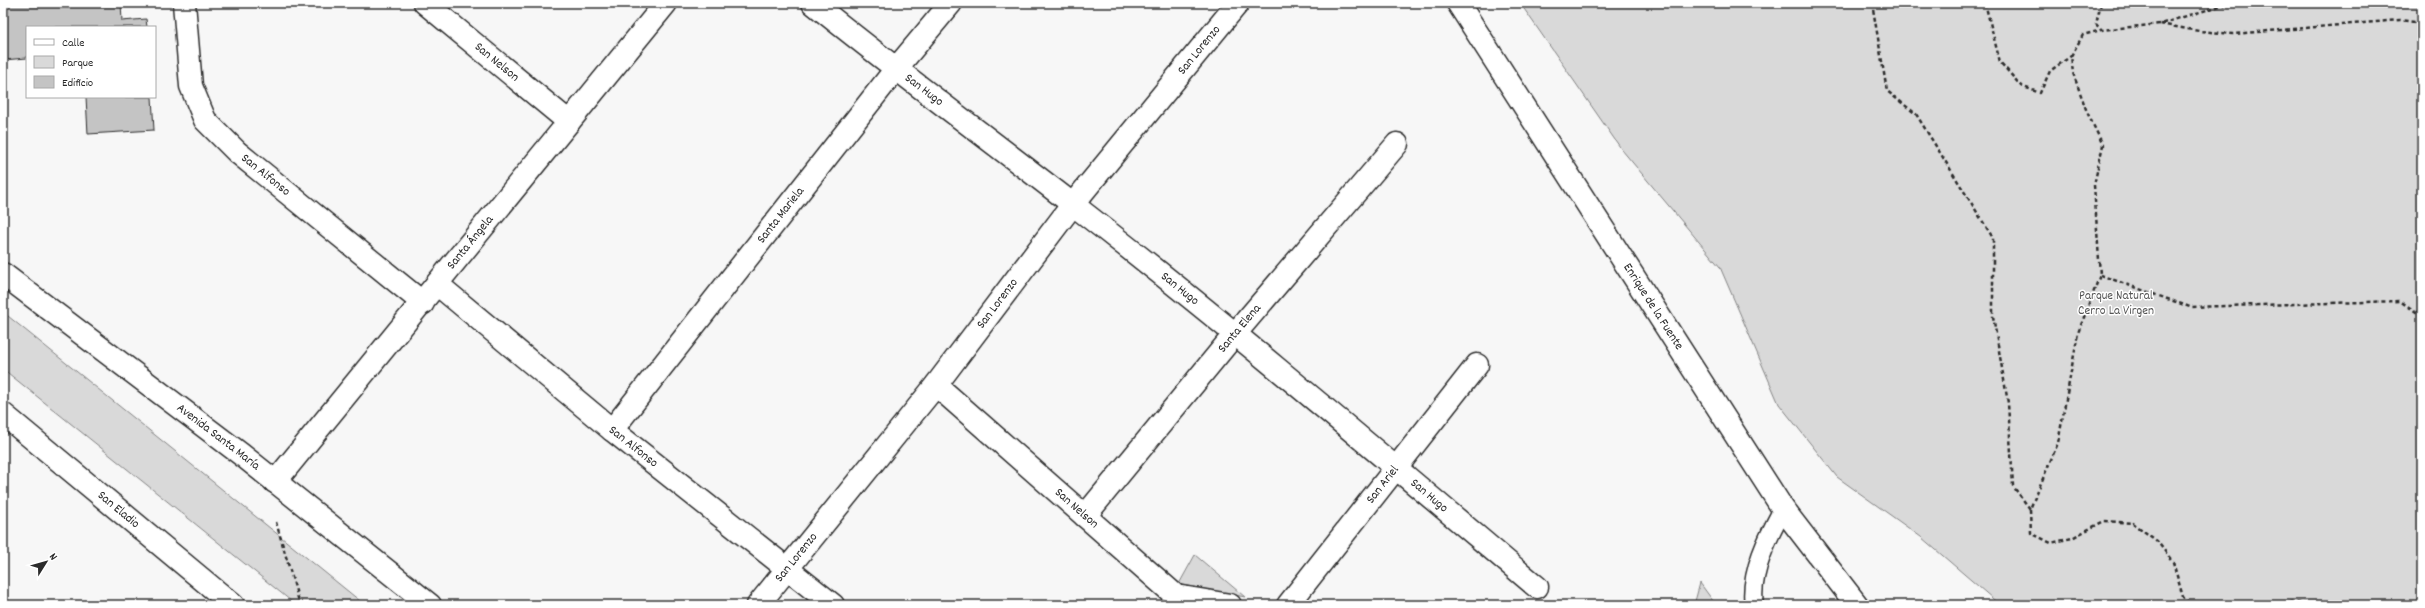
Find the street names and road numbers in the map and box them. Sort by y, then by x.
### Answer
street label: San Lorenzo [1173,21,1226,79]
street label: San Nelson [470,38,523,87]
street label: San Hugo [900,69,947,111]
street label: San Alfonso [237,149,294,201]
street label: Santa Mariela [752,182,810,248]
street label: Santa Ángela [442,211,499,274]
street label: Enrique de la Fuente [1618,260,1688,354]
street label: San Hugo [1156,268,1203,310]
street label: San Lorenzo [972,274,1023,333]
street label: Santa Elena [1213,299,1266,357]
street label: Avenida Santa María [172,399,265,476]
street label: San Alfonso [604,421,662,473]
street label: San Ariel [1362,462,1404,508]
street label: San Hugo [1406,474,1452,518]
street label: San Nelson [1050,484,1103,533]
street label: San Eladio [93,486,144,533]
street label: San Lorenzo [770,528,823,587]

